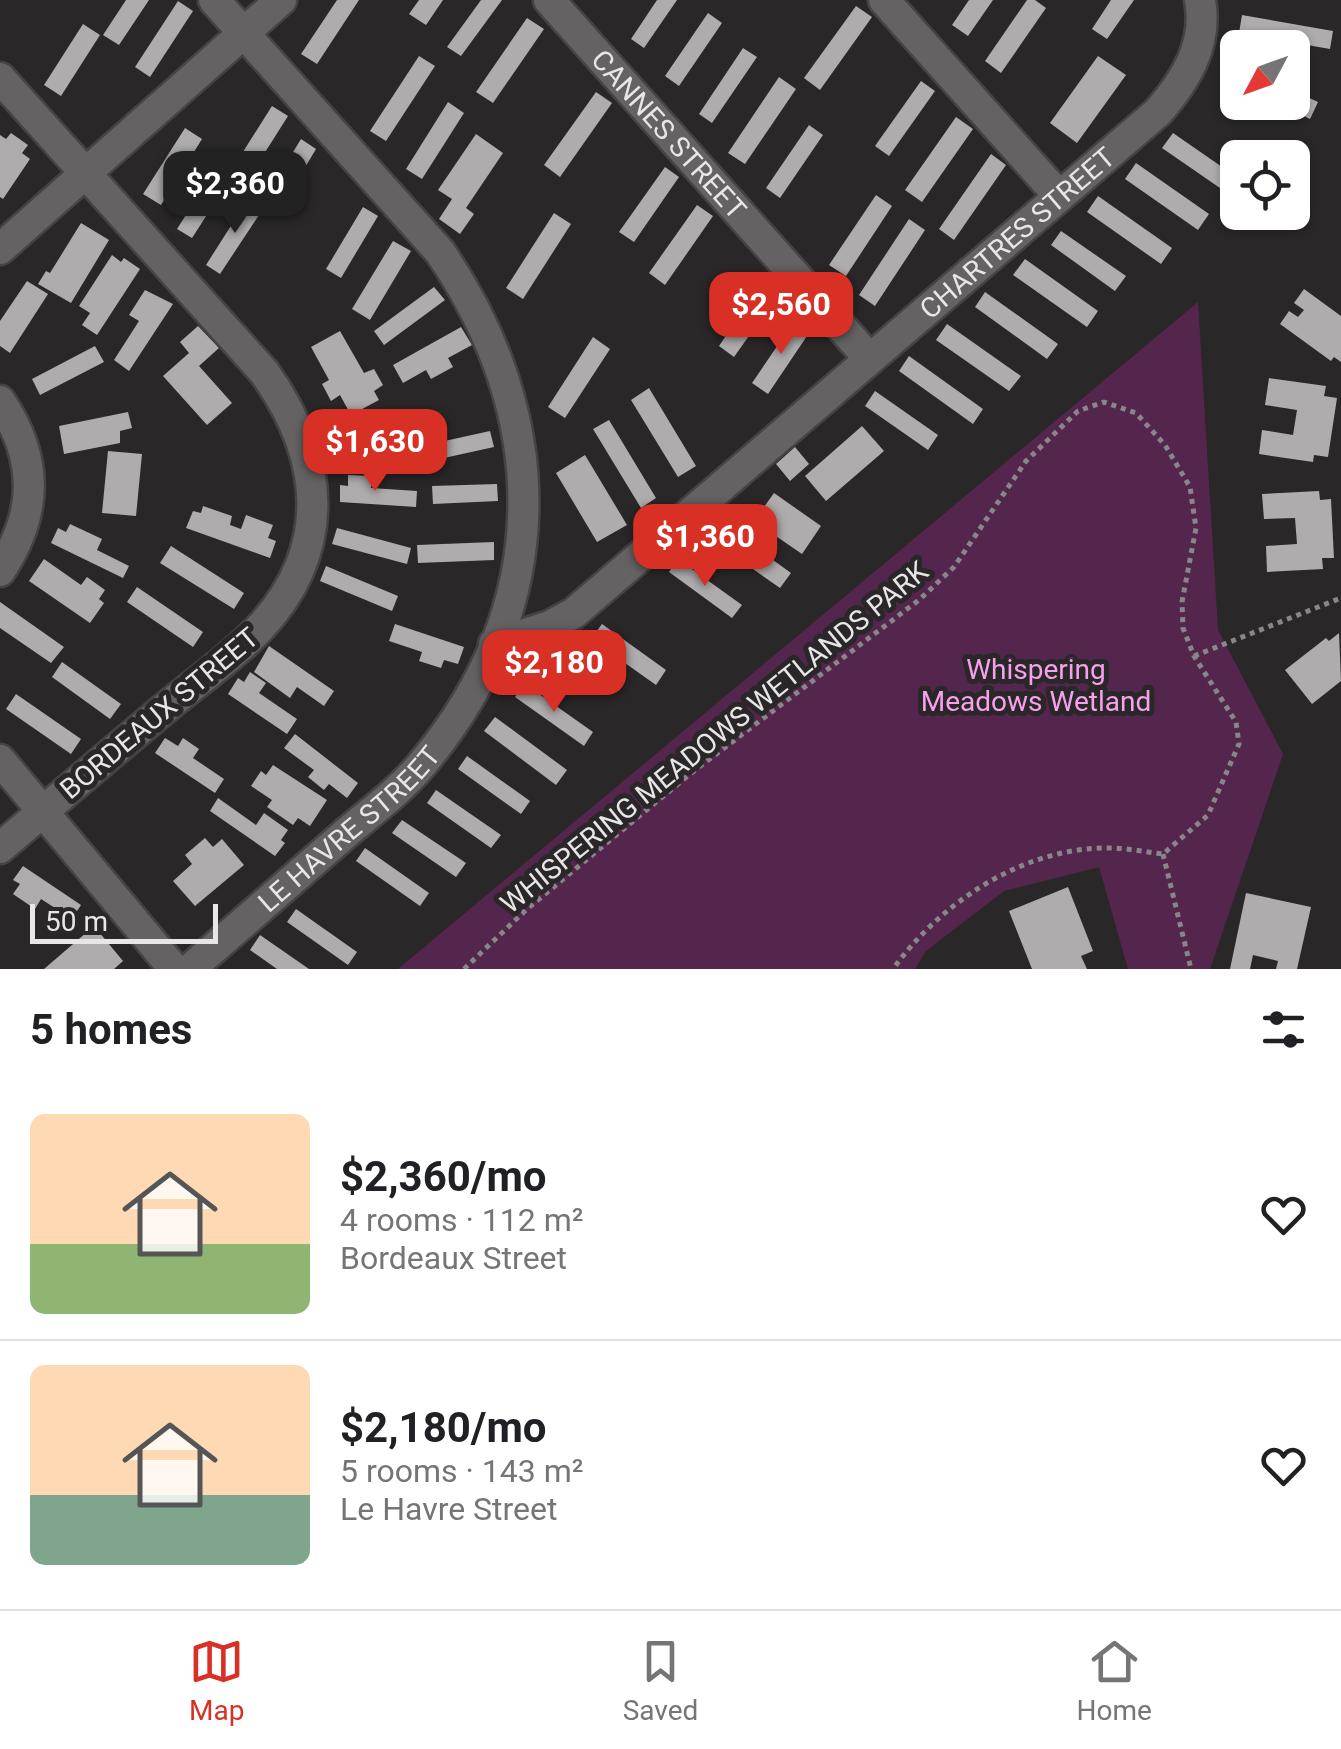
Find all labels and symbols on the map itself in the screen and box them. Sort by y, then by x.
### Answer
north arrow [1220,30,1310,120]
street label: CANNES STREET [585,43,753,226]
street label: CHARTRES STREET [913,140,1122,326]
pin: $2,360 [154,151,316,236]
pin: $2,560 [700,272,862,357]
pin: $1,630 [294,409,456,494]
pin: $1,360 [624,504,786,589]
street label: WHISPERING MEADOWS WETLANDS PARK [494,554,935,920]
street label: BORDEAUX STREET [54,621,265,806]
pin: $2,180 [473,630,635,715]
park label: Whispering Meadows Wetland [921,653,1151,718]
street label: LE HAVRE STREET [252,739,447,919]
scale bar [30,899,218,944]

